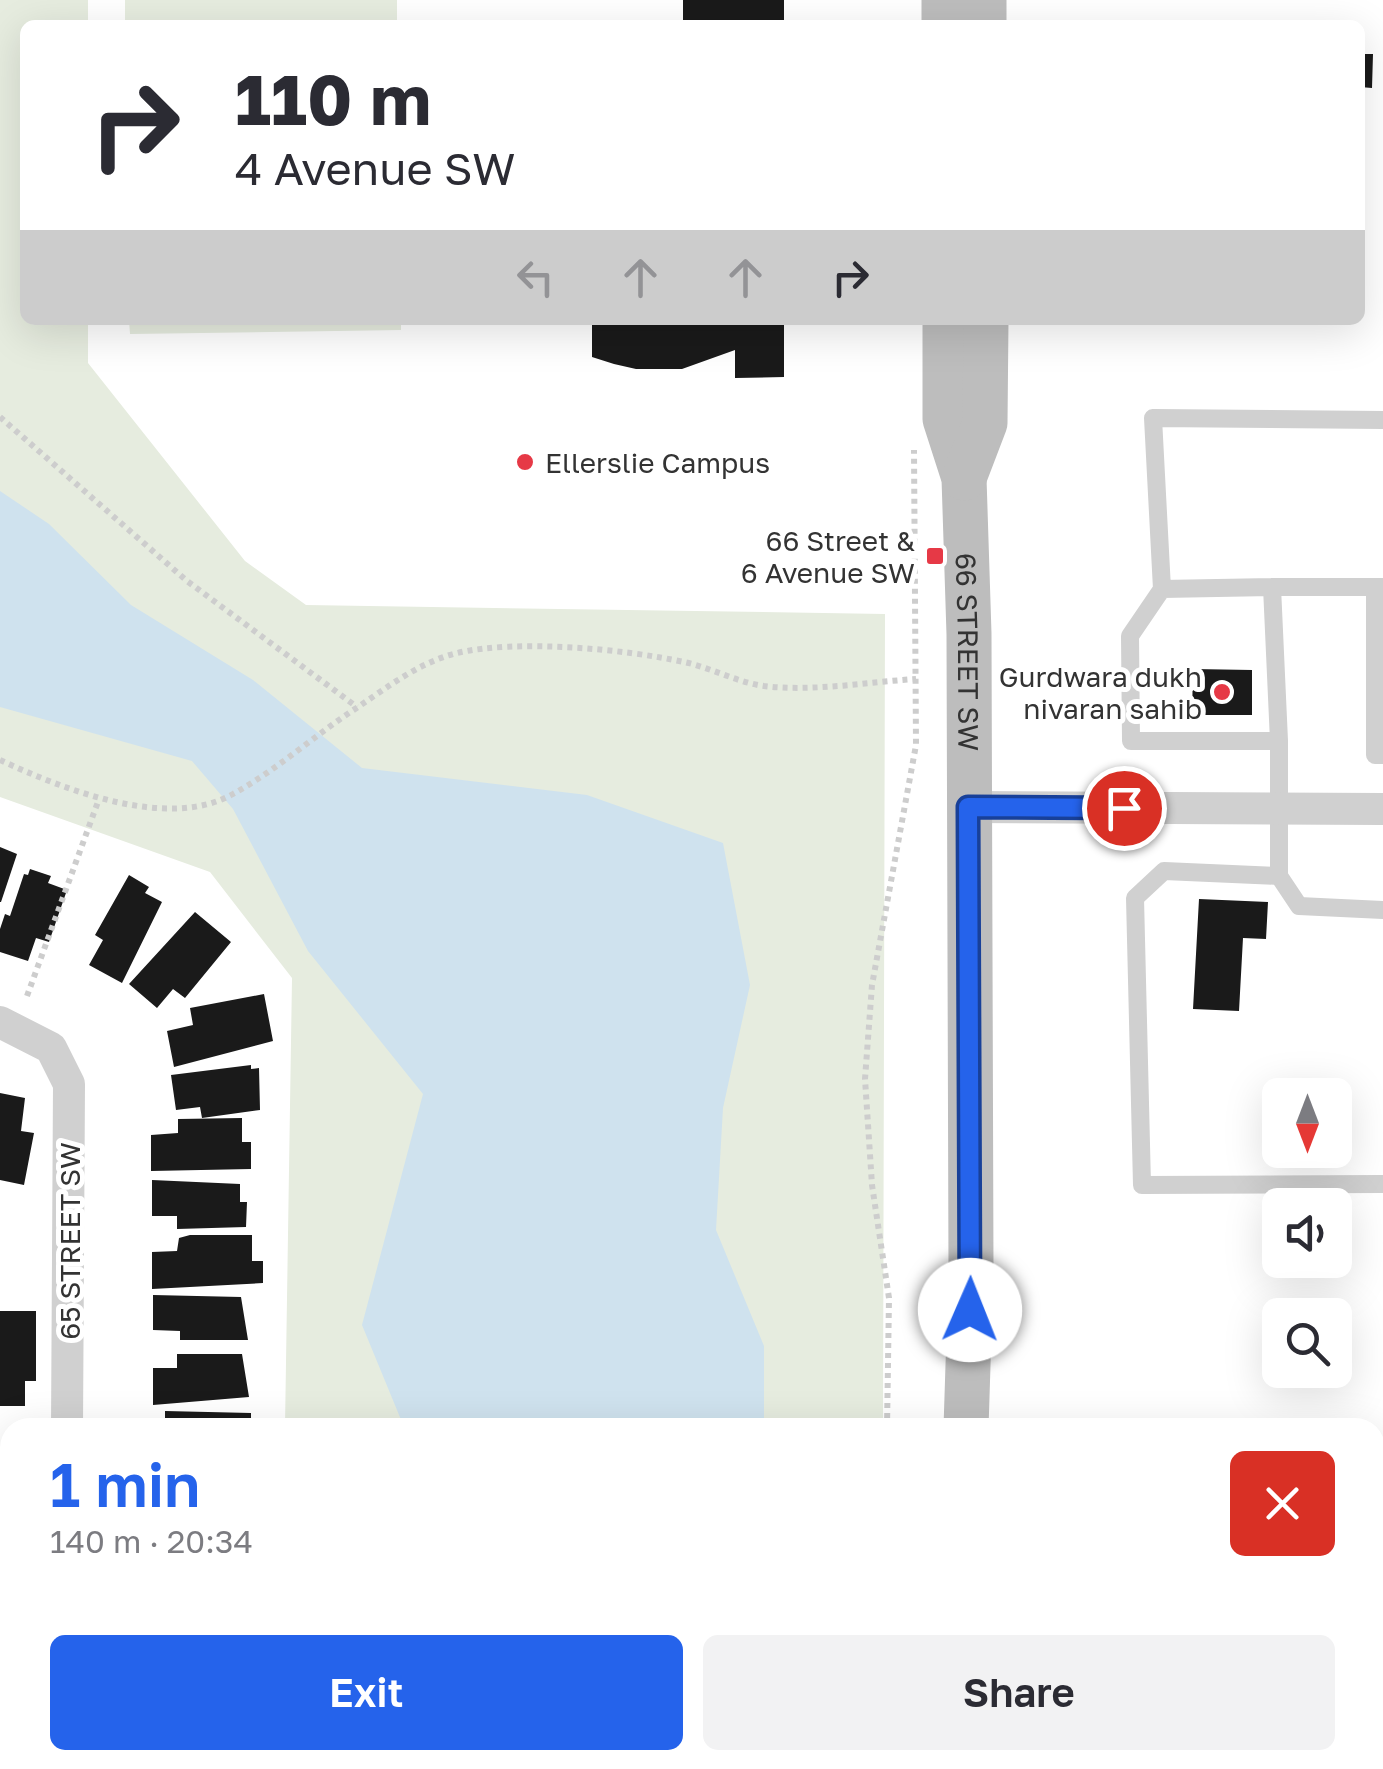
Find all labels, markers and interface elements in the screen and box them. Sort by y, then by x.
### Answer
text: 110 m [235,56,431,140]
icon: right [70,60,200,190]
text: 4 Avenue SW [235,141,515,195]
icon: left [508,250,563,305]
icon: ahead [613,250,668,305]
icon: ahead [718,250,773,305]
icon: right [823,250,878,305]
place label: Ellerslie Campus [545,446,770,479]
marker: Ellerslie Campus [514,451,536,473]
place label: 66 Street & 6 Avenue SW [741,524,915,589]
marker: 66 Street & 6 Avenue SW [924,545,946,567]
street label: 66 STREET SW [950,552,986,751]
place label: Gurdwara dukh nivaran sahib [999,660,1202,725]
marker: Gurdwara dukh nivaran sahib [1211,681,1233,703]
pin [1082,766,1167,851]
icon: arrive [1097,781,1152,836]
north arrow [1262,1078,1352,1168]
map controls [1262,1078,1352,1388]
street label: 65 STREET SW [53,1142,86,1340]
button: sound [1262,1188,1352,1278]
position arrow [918,1258,1022,1362]
button: search [1262,1298,1352,1388]
text: 1 min [50,1448,200,1520]
button: close [1230,1451,1335,1556]
text: 140 m · 20:34 [50,1522,253,1560]
button: Exit [50,1635,683,1750]
button: Share [703,1635,1335,1750]

